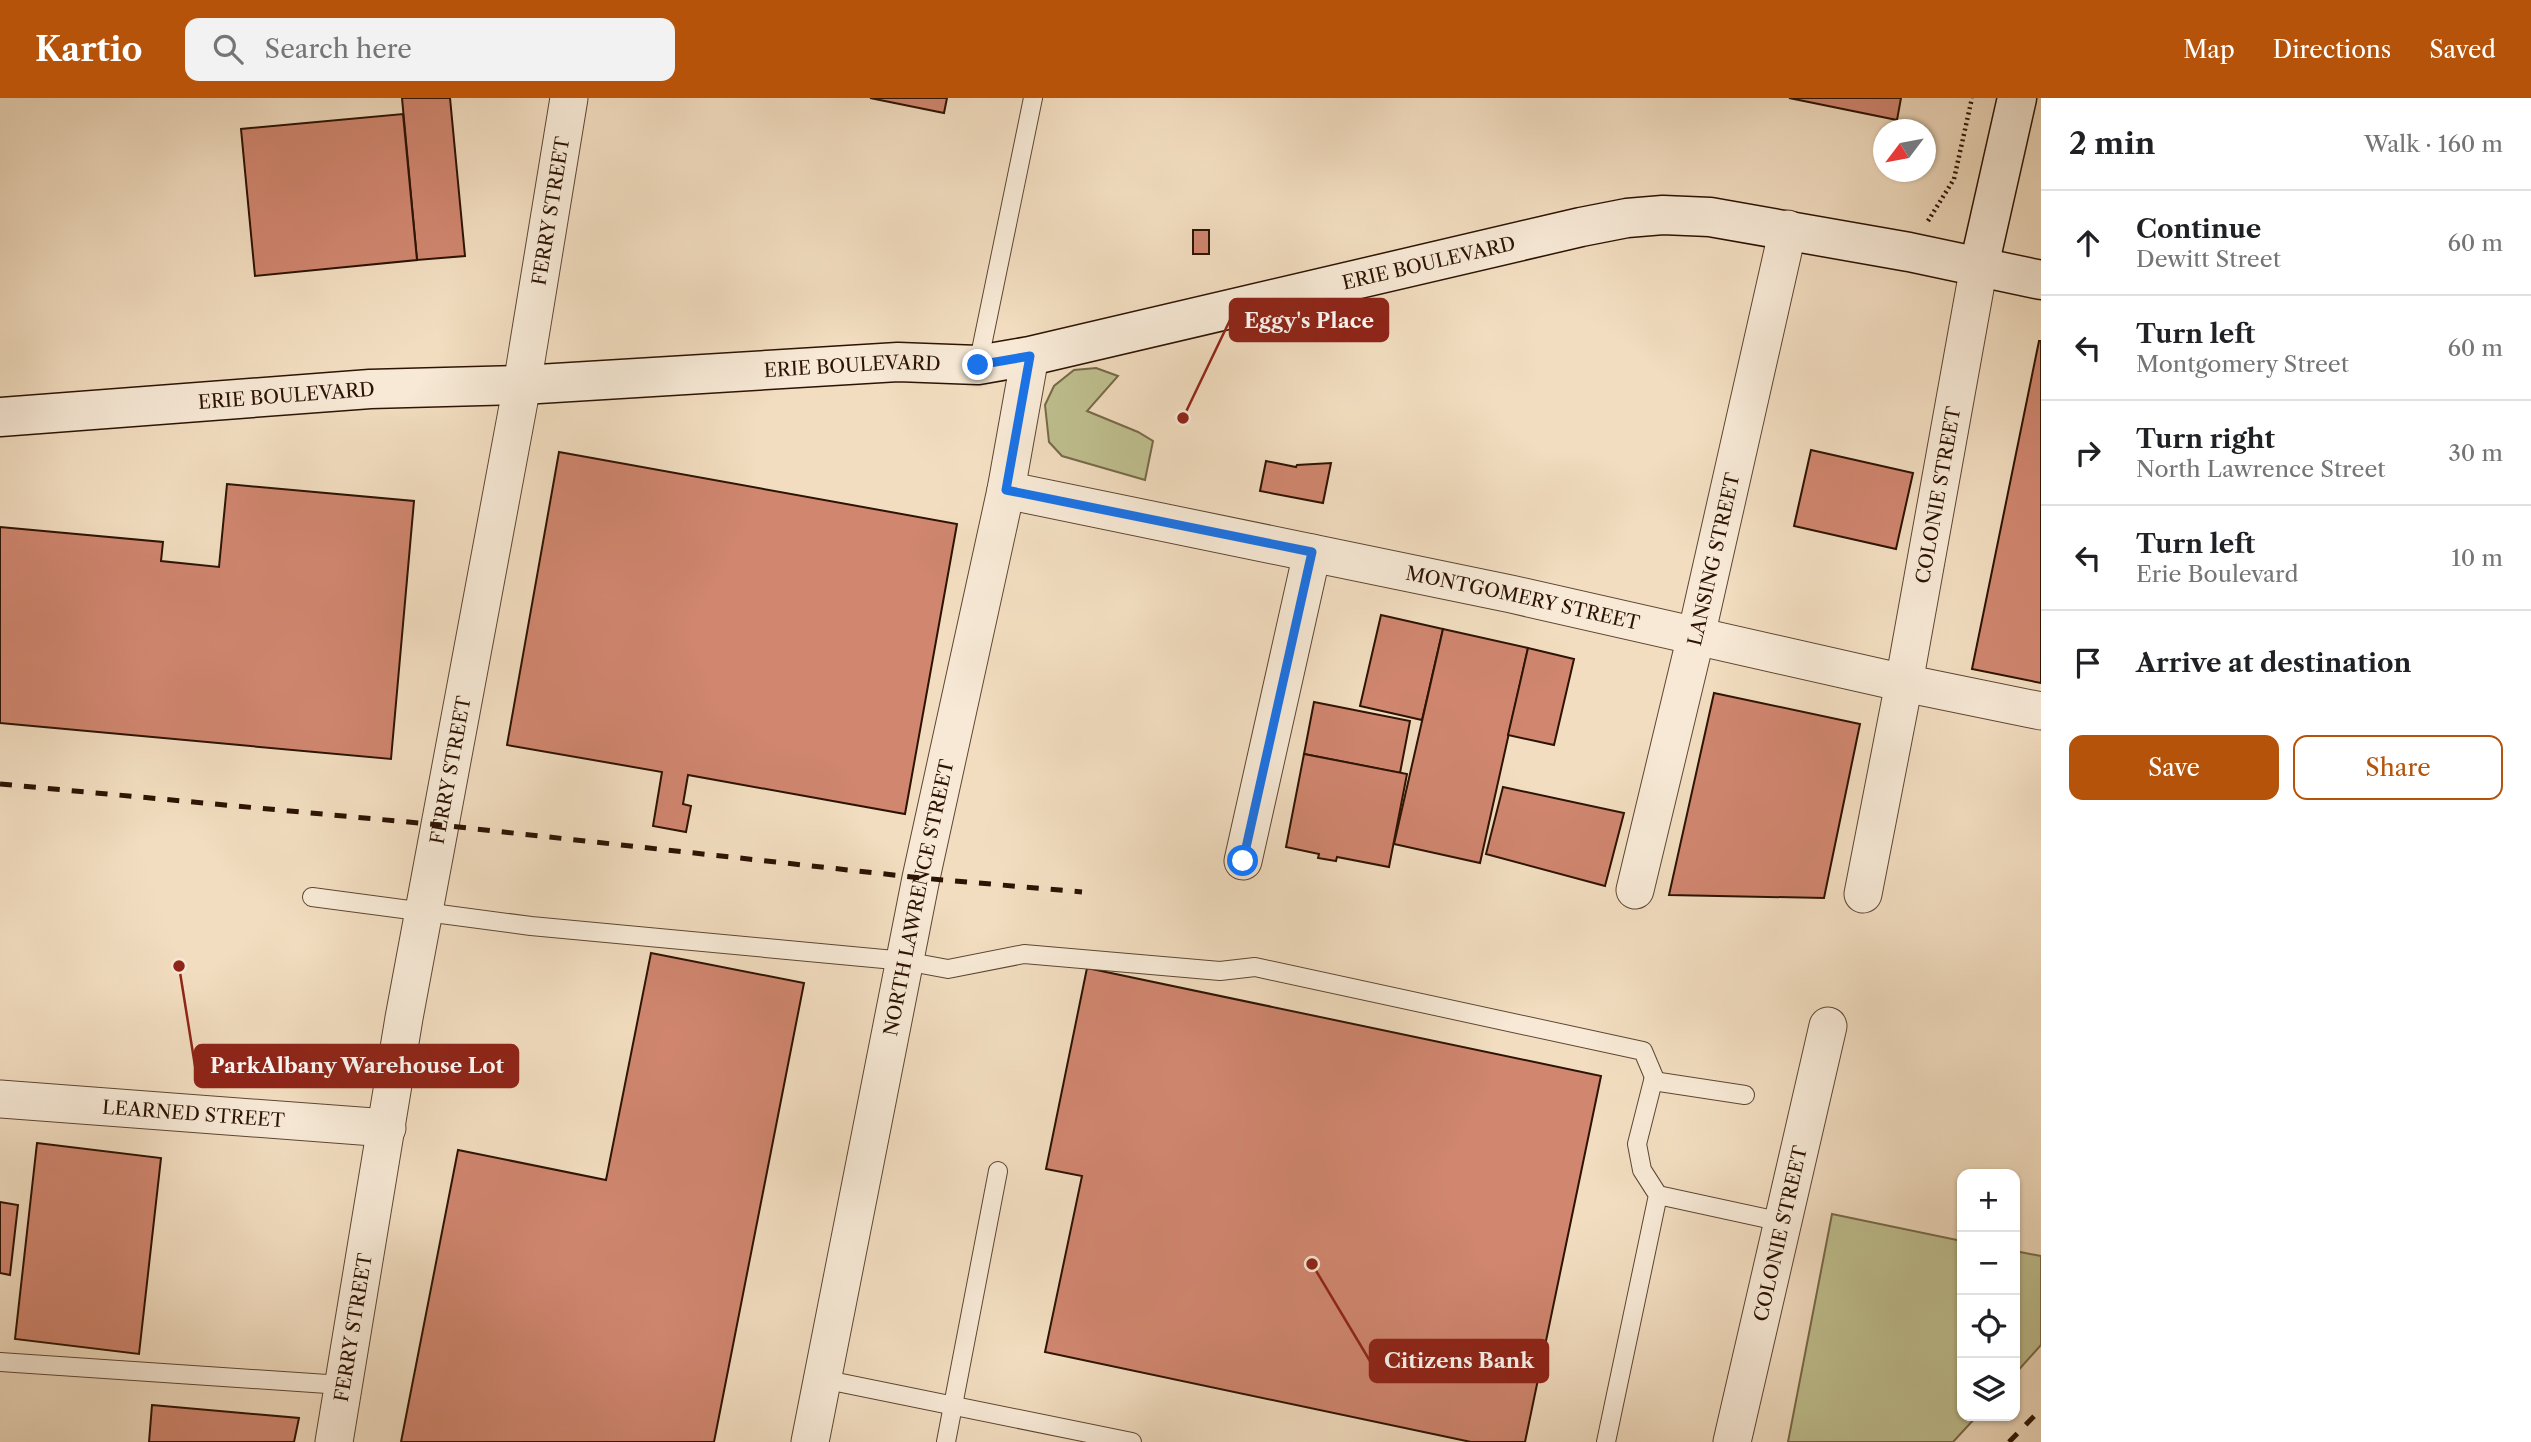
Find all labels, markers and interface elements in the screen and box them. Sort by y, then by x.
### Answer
search box [185,18,675,81]
text: Kartio [35,29,143,70]
icon: search [209,30,247,68]
text: Search here [265,33,412,65]
text: Map [2183,35,2235,64]
text: Directions [2273,35,2391,64]
text: Saved [2429,35,2496,64]
north arrow [1873,119,1936,182]
text: 2 min [2069,125,2155,162]
text: Walk · 160 m [2364,130,2503,158]
street label: FERRY STREET [528,134,575,287]
text: Continue [2136,213,2261,245]
icon: ahead [2069,224,2107,262]
text: 60 m [2447,229,2503,257]
street label: ERIE BOULEVARD [1340,232,1518,295]
text: Dewitt Street [2136,245,2281,273]
callout: Eggy's Place [1230,299,1388,341]
text: Eggy's Place [1244,308,1374,333]
text: Turn left [2136,318,2255,350]
icon: left [2069,329,2107,367]
text: 60 m [2447,334,2503,362]
route end [962,349,993,380]
text: Montgomery Street [2136,350,2349,378]
street label: ERIE BOULEVARD [763,351,941,382]
street label: ERIE BOULEVARD [197,378,375,414]
street label: COLONIE STREET [1911,404,1966,585]
text: Turn right [2136,423,2275,455]
icon: right [2069,434,2107,472]
text: 30 m [2448,439,2503,467]
text: North Lawrence Street [2136,455,2385,483]
street label: LANSING STREET [1683,470,1745,648]
text: Turn left [2136,528,2255,560]
icon: left [2069,539,2107,577]
text: 10 m [2451,544,2503,572]
text: Erie Boulevard [2136,560,2298,588]
street label: MONTGOMERY STREET [1404,562,1643,635]
icon: arrive [2069,644,2107,682]
text: Arrive at destination [2136,647,2411,679]
street label: FERRY STREET [426,693,476,846]
button: Save [2069,735,2279,800]
button: Share [2293,735,2503,800]
street label: NORTH LAWRENCE STREET [879,757,959,1038]
route start [1227,845,1258,876]
callout: ParkAlbany Warehouse Lot [195,1045,518,1087]
text: ParkAlbany Warehouse Lot [210,1053,504,1078]
street label: LEARNED STREET [101,1096,286,1132]
street label: COLONIE STREET [1749,1143,1812,1324]
map controls [1957,1169,2020,1421]
button: + [1957,1169,2020,1232]
button: − [1957,1232,2020,1295]
street label: FERRY STREET [330,1251,377,1404]
button: locate [1957,1295,2020,1358]
callout: Citizens Bank [1370,1340,1548,1382]
text: Citizens Bank [1384,1348,1535,1373]
button: layers [1957,1358,2020,1421]

